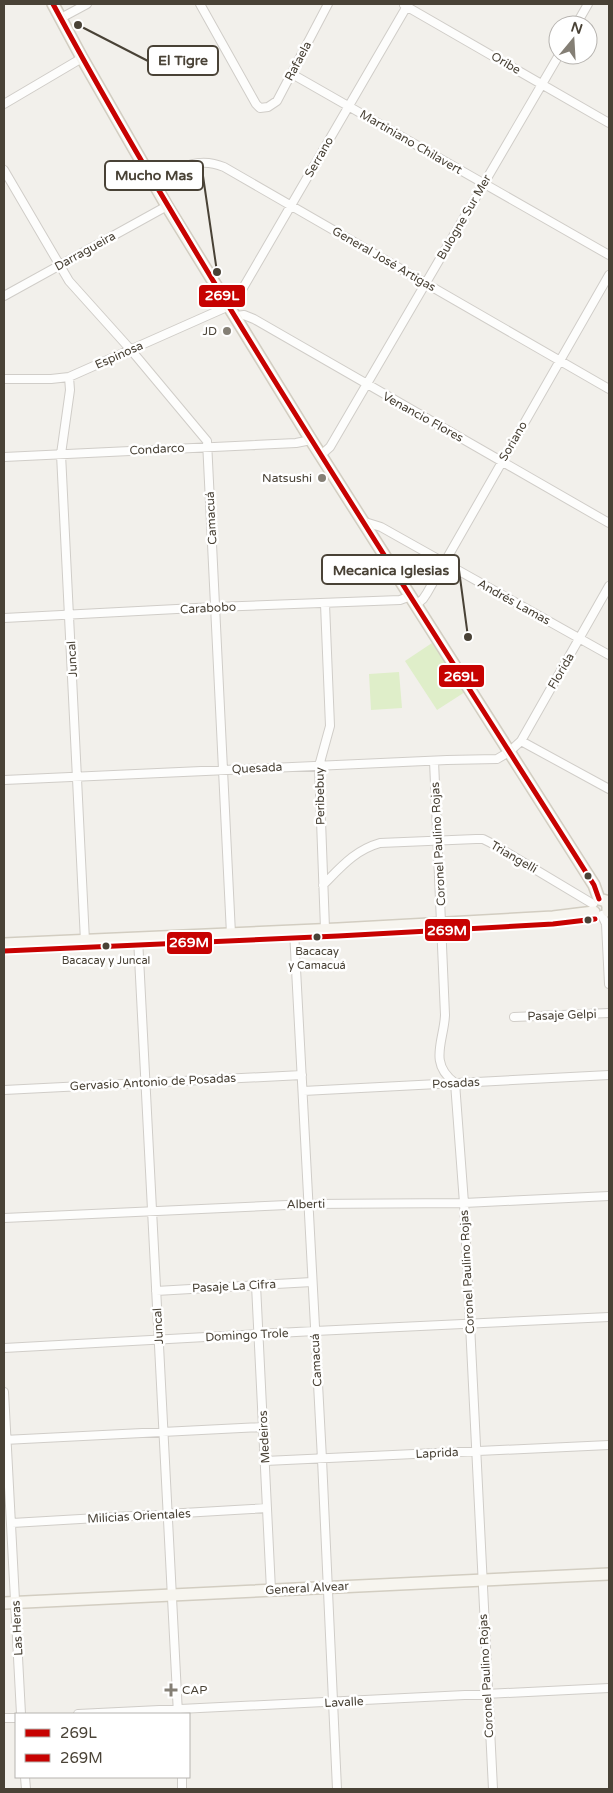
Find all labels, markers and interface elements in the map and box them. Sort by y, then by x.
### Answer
north arrow [548,15,598,65]
text: N [569,18,585,38]
street label: Rafaela [282,39,314,83]
callout: El Tigre [148,46,218,75]
street label: Oribe [489,49,523,77]
text: El Tigre [158,52,208,69]
street label: Martiniano Chilavert [357,107,465,177]
street label: Serrano [302,134,336,180]
callout: Mucho Mas [105,161,203,190]
text: Mucho Mas [115,167,193,184]
street label: Bulogne Sur Mer [434,172,494,262]
street label: General José Artigas [330,224,438,294]
street label: Darragueira [52,228,118,274]
line badge: 269L [198,284,246,308]
text: 269L [205,287,240,304]
place label: JD [202,324,217,338]
marker: JD [221,325,233,337]
street label: Espinosa [93,338,145,372]
street label: Venancio Flores [380,389,466,445]
street label: Soriano [496,419,530,463]
street label: Condarco [129,441,185,457]
place label: Natsushi [262,471,312,485]
marker: Natsushi [316,472,328,484]
street label: Camacuá [203,491,219,545]
callout: Mecanica Iglesias [322,555,459,584]
text: Mecanica Iglesias [333,562,449,579]
street label: Andrés Lamas [475,576,553,628]
street label: Carabobo [180,600,236,616]
street label: Juncal [64,640,80,678]
street label: Florida [545,650,577,692]
line badge: 269L [438,664,485,688]
text: 269L [444,668,479,685]
street label: Quesada [231,760,283,776]
street label: Peribebuy [312,766,328,825]
street label: Coronel Paulino Rojas [428,781,448,906]
street label: Triangelli [488,838,540,876]
unlabelled marker [583,871,593,881]
unlabelled marker [583,915,593,925]
line badge: 269M [424,918,471,942]
text: 269M [427,922,467,939]
line badge: 269M [166,931,213,955]
marker: Bacacay y Camacuá [312,932,322,942]
text: 269M [169,934,209,951]
marker: Bacacay y Juncal [101,941,111,951]
place label: Bacacay y Camacuá [288,945,346,972]
place label: Bacacay y Juncal [62,954,150,967]
street label: Pasaje Gelpi [527,1007,597,1023]
street label: Gervasio Antonio de Posadas [70,1071,237,1093]
street label: Posadas [432,1075,480,1091]
street label: Alberti [287,1197,325,1211]
street label: Coronel Paulino Rojas [457,1209,477,1334]
street label: Pasaje La Cifra [192,1277,276,1295]
street label: Juncal [150,1307,166,1345]
street label: Domingo Trole [205,1326,289,1344]
street label: Camacuá [308,1333,324,1387]
street label: Medeiros [256,1410,272,1464]
street label: Laprida [415,1445,459,1461]
street label: Milicias Orientales [87,1506,191,1526]
street label: General Alvear [265,1579,350,1597]
street label: Las Heras [9,1600,25,1656]
street label: Coronel Paulino Rojas [476,1613,496,1738]
marker: CAP [164,1683,178,1697]
place label: CAP [182,1683,207,1697]
street label: Lavalle [324,1694,364,1710]
legend [15,1713,190,1778]
text: 269L [60,1724,97,1742]
text: 269M [60,1749,103,1767]

